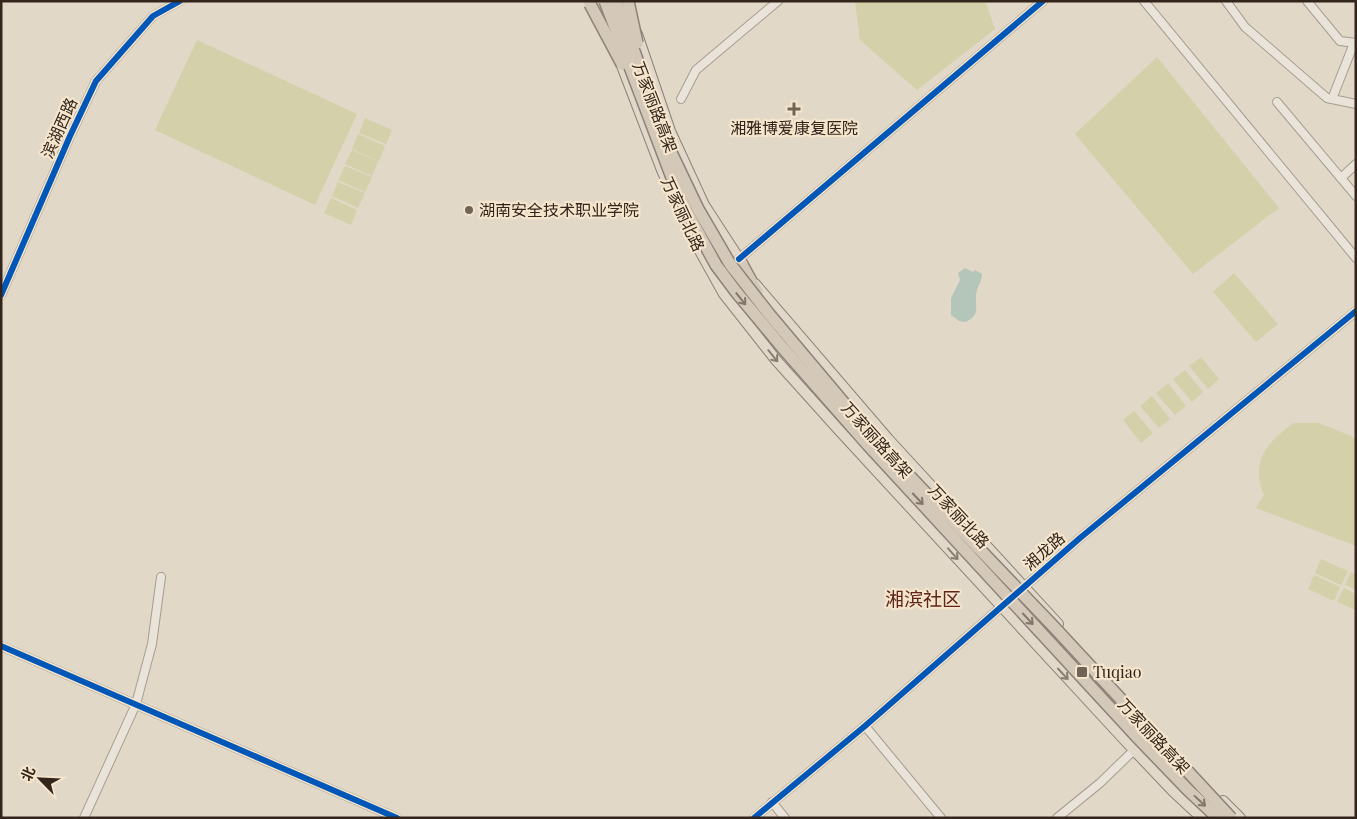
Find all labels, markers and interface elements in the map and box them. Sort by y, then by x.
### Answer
street label: 万家丽路高架 [628,58,682,155]
street label: 滨湖西路 [36,94,81,161]
marker: 湘雅博爱康复医院 [787,102,801,116]
place label: 湘雅博爱康复医院 [730,117,858,138]
street label: 万家丽北路 [657,173,710,254]
place label: 湖南安全技术职业学院 [479,199,639,220]
marker: 湖南安全技术职业学院 [463,204,475,216]
one-way arrow [736,292,747,305]
one-way arrow [768,349,779,362]
street label: 万家丽路高架 [837,397,917,482]
street label: 万家丽北路 [924,479,994,552]
one-way arrow [912,493,924,506]
street label: 湘龙路 [1019,527,1069,574]
one-way arrow [947,548,959,560]
district label: 湘滨社区 [885,585,961,611]
one-way arrow [1022,612,1034,625]
place label: Tuqiao [1093,661,1142,682]
marker: Tuqiao [1075,665,1089,679]
one-way arrow [1057,667,1069,680]
street label: 万家丽路高架 [1114,693,1195,778]
north arrow [15,754,65,804]
text: 北 [16,763,39,784]
one-way arrow [1193,795,1206,807]

